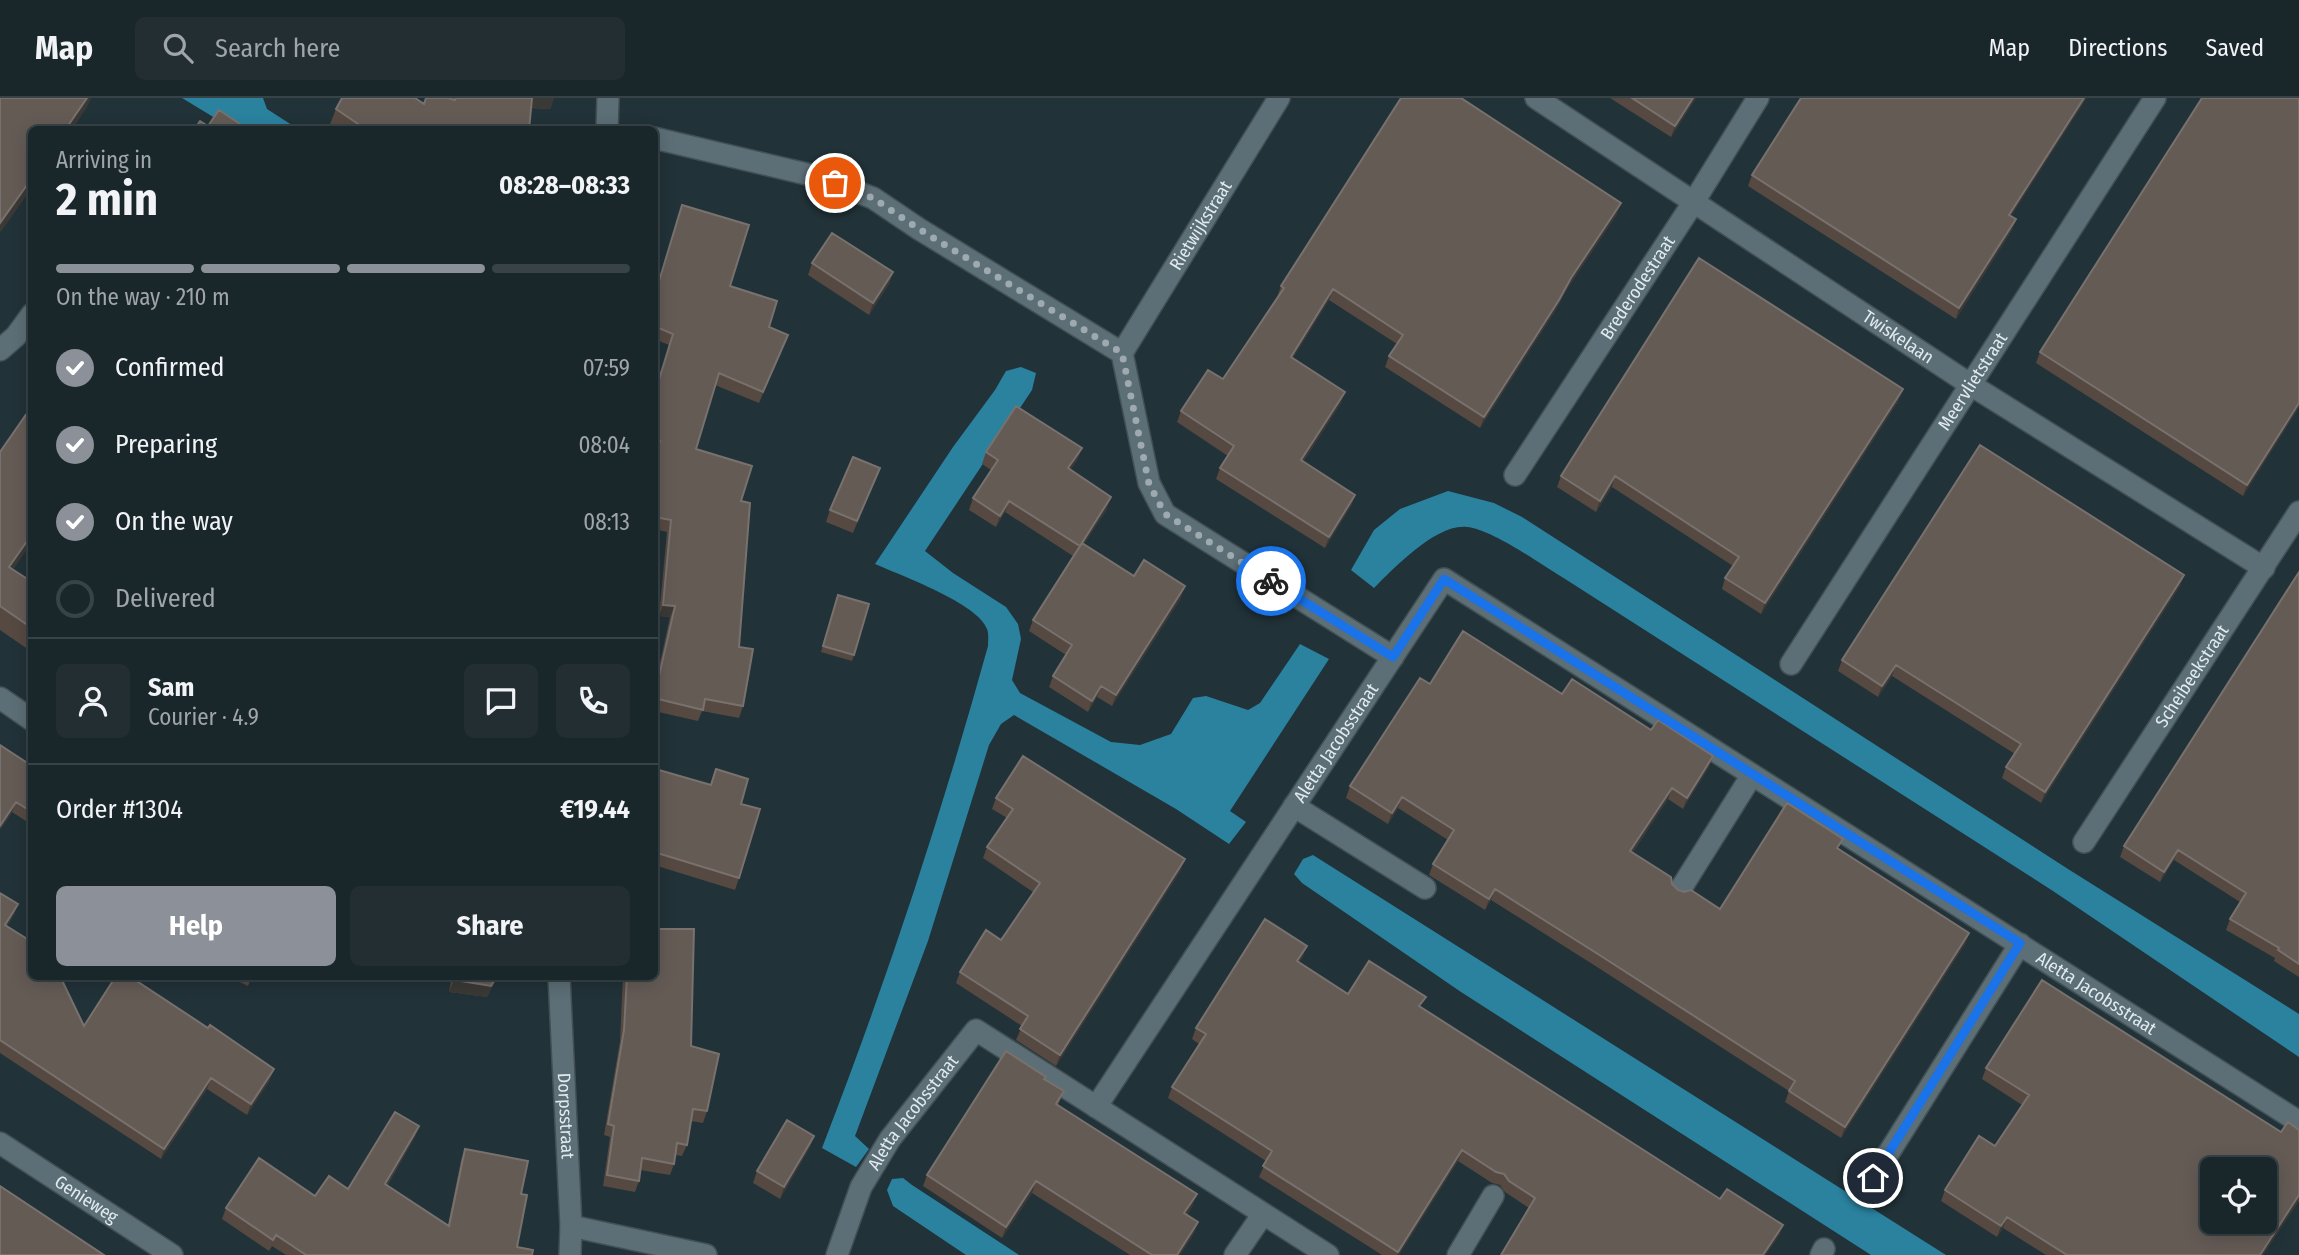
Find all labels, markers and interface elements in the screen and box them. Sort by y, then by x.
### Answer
search box [135,17,625,80]
text: Map [35,28,93,68]
icon: search [159,29,197,67]
text: Search here [215,33,340,64]
text: Map [1989,34,2030,62]
text: Directions [2068,34,2167,62]
text: Saved [2205,34,2264,62]
text: Arriving in [56,146,152,174]
pin [805,153,865,213]
icon: bag [816,164,854,202]
text: 08:28–08:33 [499,170,630,201]
text: 2 min [56,172,158,227]
street label: Rietwijkstraat [1165,176,1237,274]
street label: Brederodestraat [1596,231,1680,344]
text: On the way · 210 m [56,283,230,311]
street label: Twiskelaan [1859,306,1938,368]
street label: Meervlietstraat [1933,328,2012,434]
icon: check [56,349,94,387]
text: Confirmed [115,352,225,383]
text: 07:59 [583,354,630,382]
icon: check [56,426,94,464]
text: Preparing [115,429,217,460]
text: 08:04 [579,431,630,459]
icon: check [56,503,94,541]
text: On the way [115,506,233,537]
text: 08:13 [583,508,630,536]
courier [1236,546,1306,616]
icon: bike [1252,562,1290,600]
text: Delivered [115,583,216,614]
street label: Scheibeekstraat [2151,621,2234,732]
button: person [56,664,130,738]
button: chat [464,664,538,738]
button: phone [556,664,630,738]
text: Sam [148,672,194,703]
street label: Aletta Jacobsstraat [1289,679,1383,807]
text: Courier · 4.9 [148,703,259,731]
text: Order #1304 [56,794,183,825]
text: €19.44 [560,794,630,825]
button: Help [56,886,336,966]
button: Share [350,886,630,966]
street label: Aletta Jacobsstraat [2032,947,2161,1040]
street label: Aletta Jacobsstraat [863,1051,963,1174]
street label: Dorpsstraat [553,1072,579,1159]
pin [1843,1148,1903,1208]
map controls [2200,1157,2277,1234]
button: locate [2200,1157,2277,1234]
icon: home [1854,1159,1892,1197]
street label: Genieweg [50,1171,123,1228]

